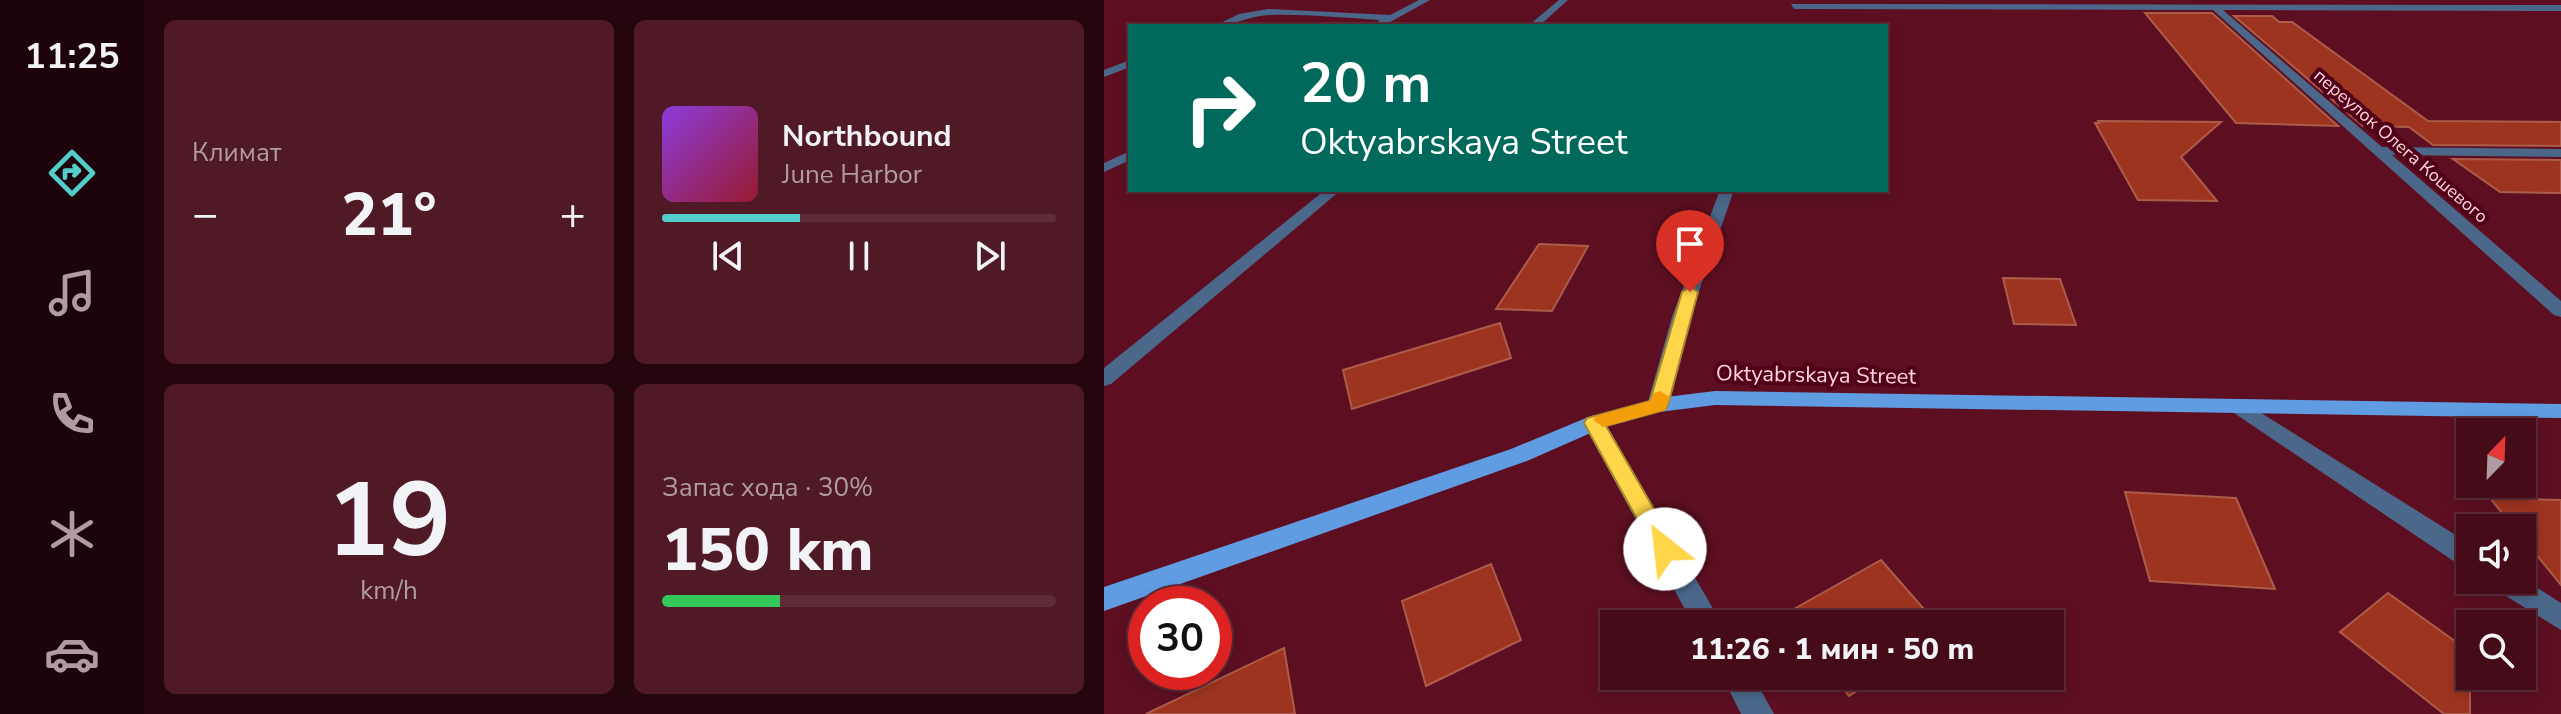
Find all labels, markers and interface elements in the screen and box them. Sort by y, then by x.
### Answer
text: 11:25 [24,32,120,81]
text: 20 m [1300,45,1431,122]
icon: right [1168,56,1272,160]
street label: переулок Олега Кошевого [2309,64,2493,228]
text: Northbound [782,116,952,157]
text: Oktyabrskaya Street [1300,118,1628,167]
text: Климат [192,135,281,170]
icon: directions [44,145,100,201]
text: June Harbor [782,157,922,192]
text: 21° [341,174,437,256]
text: − [192,185,218,245]
text: + [560,185,586,245]
pin [1656,210,1724,292]
icon: arrive [1668,222,1712,266]
icon: previous [706,234,750,278]
icon: pause [837,234,881,278]
icon: next [968,234,1012,278]
icon: music [44,265,100,321]
street label: Oktyabrskaya Street [1716,358,1917,392]
icon: phone [44,386,100,442]
north arrow [2456,418,2536,498]
map controls [2456,418,2536,690]
text: 19 [327,450,451,592]
text: Запас хода · 30% [662,470,873,505]
icon: climate [44,506,100,562]
position arrow [1623,507,1707,591]
text: 150 km [662,509,874,591]
button: sound [2456,514,2536,594]
text: km/h [360,573,418,608]
speed limit sign: 30 [1128,586,1232,690]
button: search [2456,610,2536,690]
icon: car [44,626,100,682]
text: 11:26 · 1 мин · 50 m [1690,629,1974,670]

